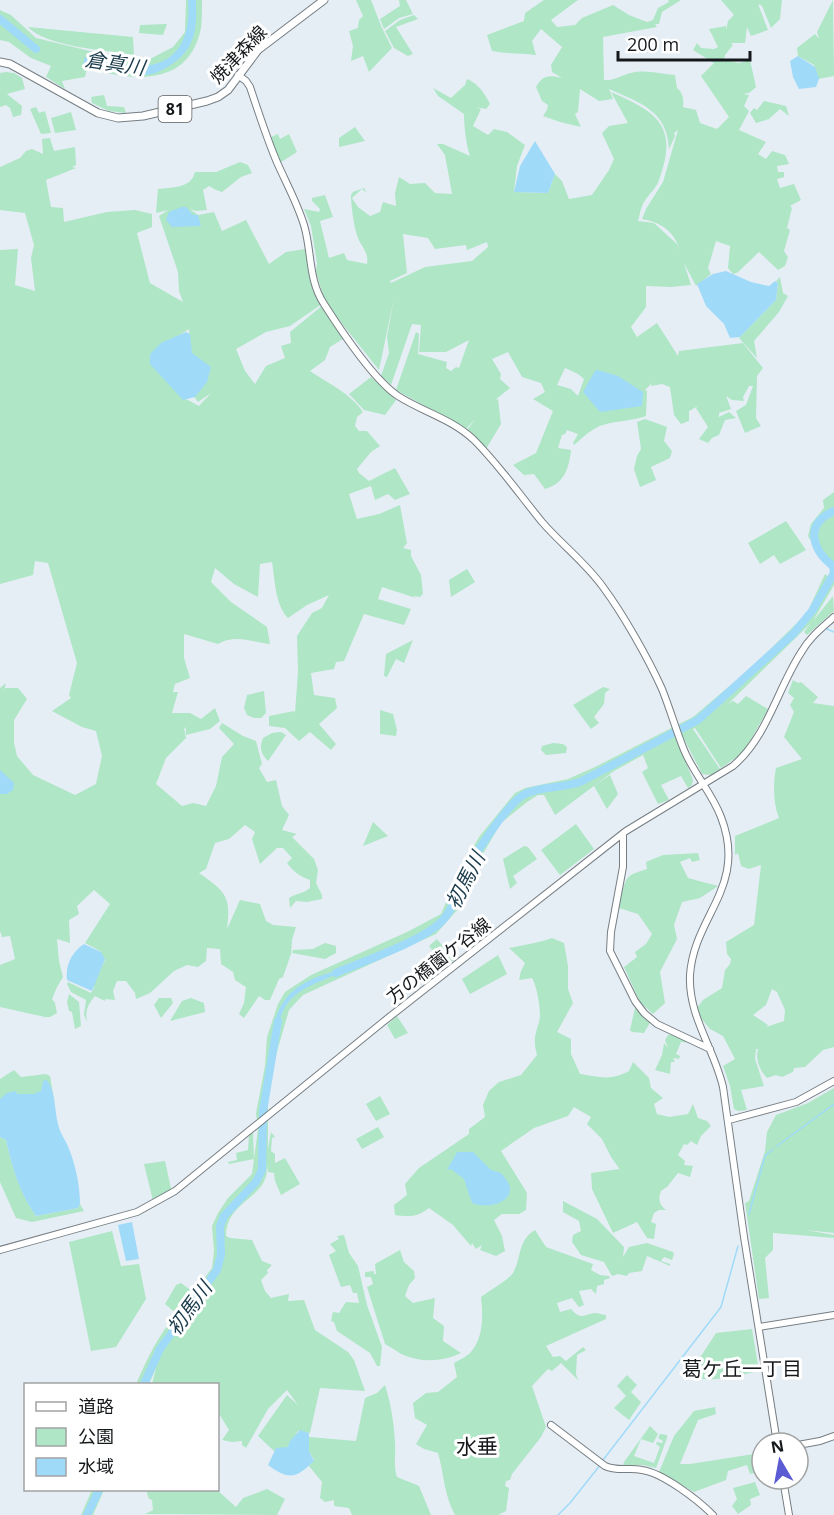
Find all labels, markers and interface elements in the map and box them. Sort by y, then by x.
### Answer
street label: 焼津森線 [204,20,272,88]
scale bar [618,24,750,62]
text: 200 m [627,32,679,56]
water label: 倉真川 [83,45,149,81]
road number: 81 [158,96,192,122]
water label: 初馬川 [439,845,492,913]
street label: 方の橋薗ケ谷線 [381,912,495,1008]
water label: 初馬川 [160,1274,219,1340]
district label: 葛ケ丘一丁目 [682,1355,802,1382]
legend [24,1383,219,1491]
text: 道路 [78,1394,114,1418]
text: 公園 [78,1424,114,1448]
north arrow [750,1431,810,1491]
district label: 水垂 [456,1432,498,1460]
text: N [769,1434,786,1458]
text: 水域 [78,1454,114,1478]

